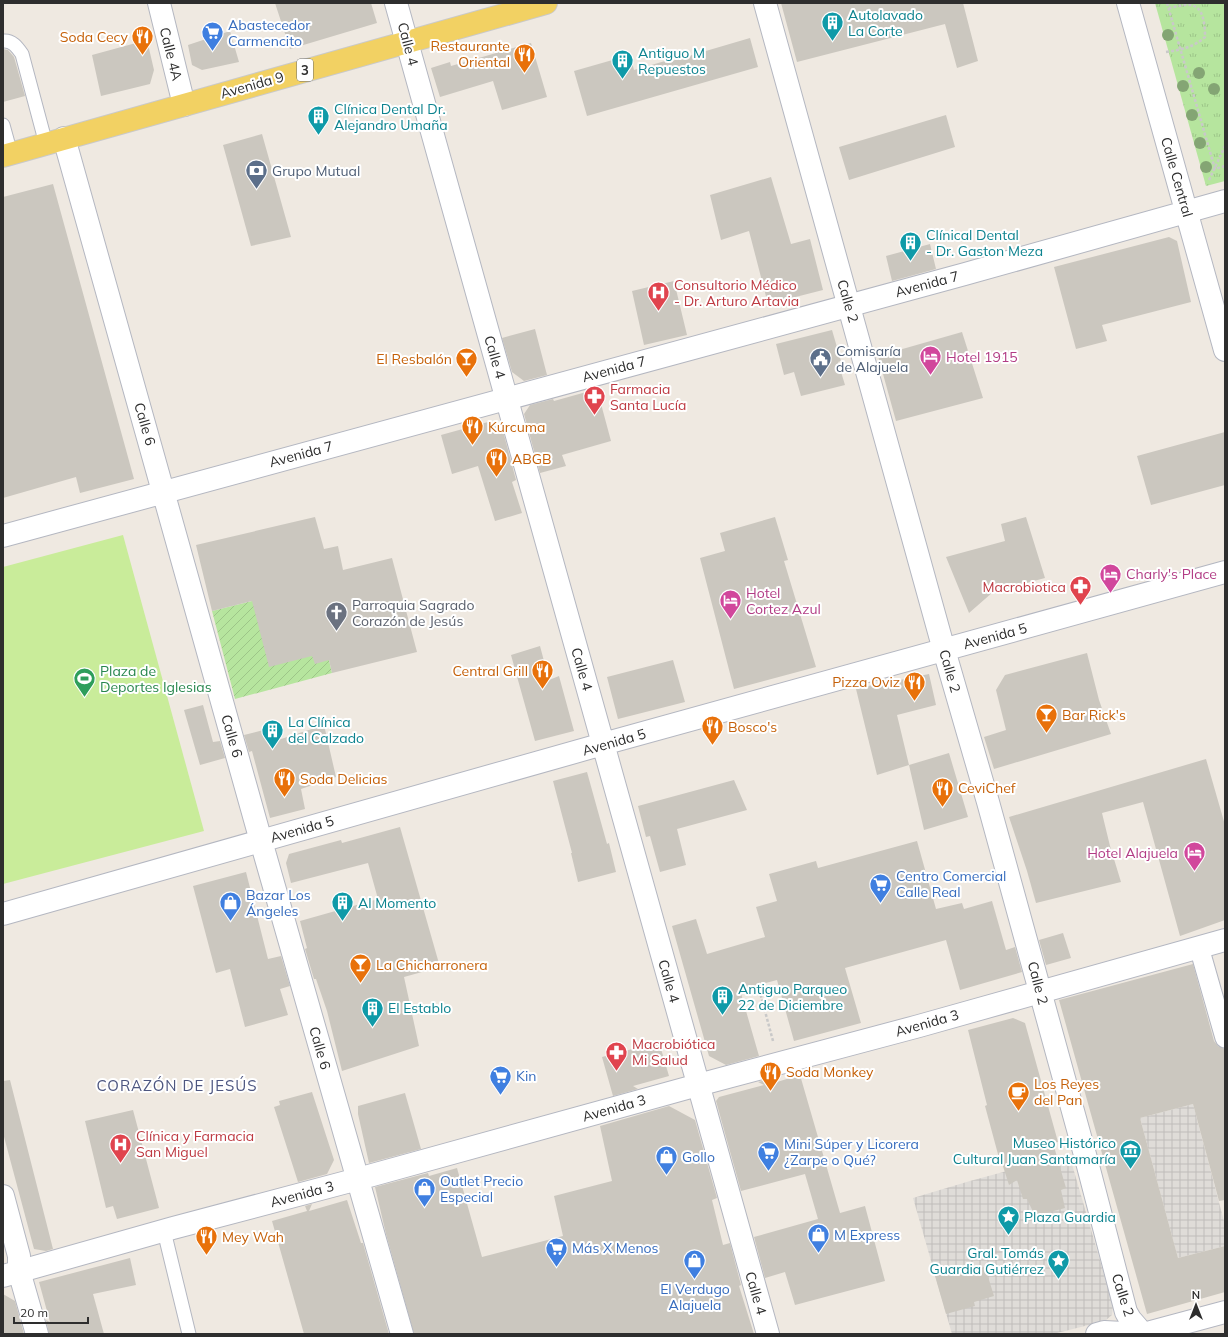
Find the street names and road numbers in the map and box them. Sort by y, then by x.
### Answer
street label: Calle 4 [394,20,423,68]
street label: Calle 4A [156,25,186,83]
road number: 3 [297,59,313,81]
street label: Avenida 9 [218,67,286,103]
street label: Calle Central [1157,135,1197,219]
street label: Avenida 7 [893,267,961,301]
street label: Calle 2 [833,277,863,325]
street label: Calle 4 [480,333,510,381]
street label: Avenida 7 [580,352,648,386]
street label: Calle 6 [130,400,160,448]
street label: Avenida 7 [267,437,335,471]
street label: Avenida 5 [961,619,1029,653]
street label: Calle 4 [567,645,597,693]
street label: Calle 2 [935,647,965,695]
street label: Calle 6 [217,712,247,760]
street label: Avenida 5 [580,724,648,760]
street label: Avenida 5 [268,811,336,847]
street label: Calle 4 [654,957,684,1005]
street label: Calle 2 [1024,959,1052,1007]
street label: Avenida 3 [893,1005,961,1041]
street label: Calle 6 [305,1024,335,1072]
street label: Avenida 3 [580,1090,648,1126]
street label: Avenida 3 [268,1177,336,1211]
street label: Calle 4 [741,1269,771,1317]
street label: Calle 2 [1108,1271,1138,1319]

